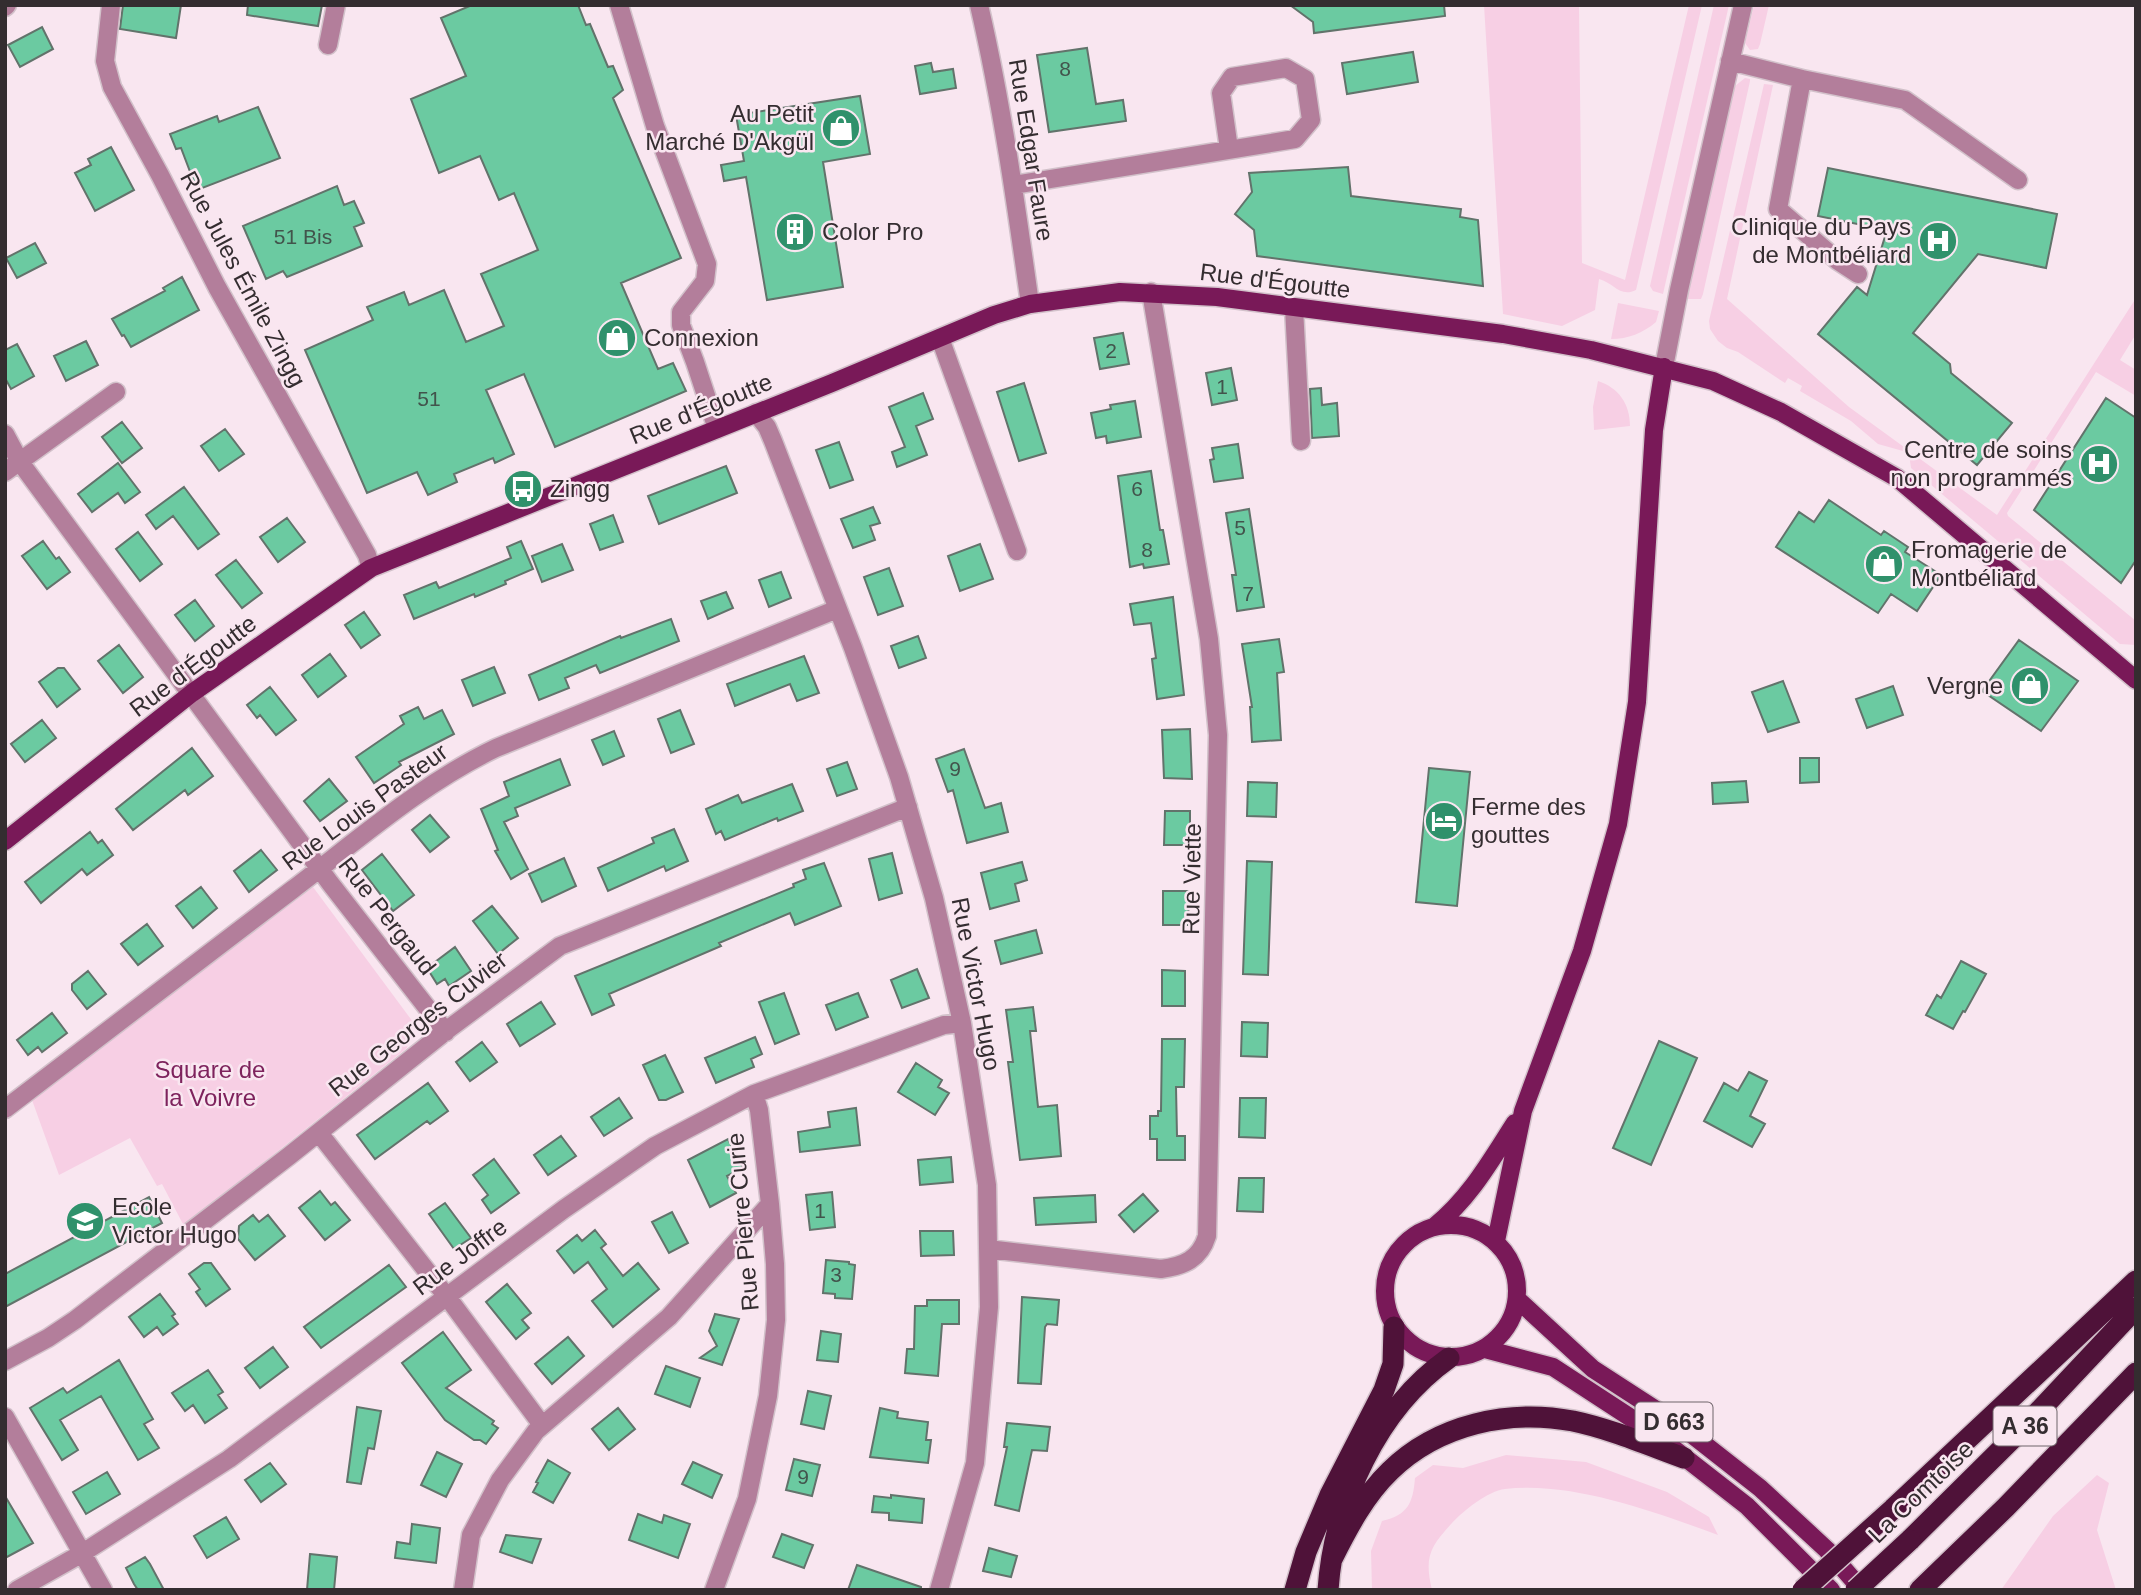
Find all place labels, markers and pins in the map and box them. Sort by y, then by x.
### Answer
place label: Au Petit Marché D'Akgül [645,100,814,155]
shop icon: Au Petit Marché D'Akgül [820,107,862,149]
building icon: Color Pro [774,211,816,253]
place label: Clinique du Pays de Montbéliard [1731,213,1911,268]
place label: Color Pro [822,218,923,245]
hospital icon: Clinique du Pays de Montbéliard [1917,220,1959,262]
shop icon: Connexion [596,317,638,359]
place label: Connexion [644,324,759,351]
place label: Centre de soins non programmés [1891,436,2072,491]
hospital icon: Centre de soins non programmés [2078,443,2120,485]
bus stop icon: Zingg [502,468,544,510]
place label: Zingg [550,475,610,502]
place label: Fromagerie de Montbéliard [1911,536,2067,591]
shop icon: Fromagerie de Montbéliard [1863,543,1905,585]
shop icon: Vergne [2009,665,2051,707]
place label: Vergne [1927,672,2003,699]
place label: Ferme des gouttes [1471,793,1586,848]
hotel icon: Ferme des gouttes [1423,800,1465,842]
place label: Ecole Victor Hugo [112,1193,237,1248]
school or university icon: Ecole Victor Hugo [64,1200,106,1242]

